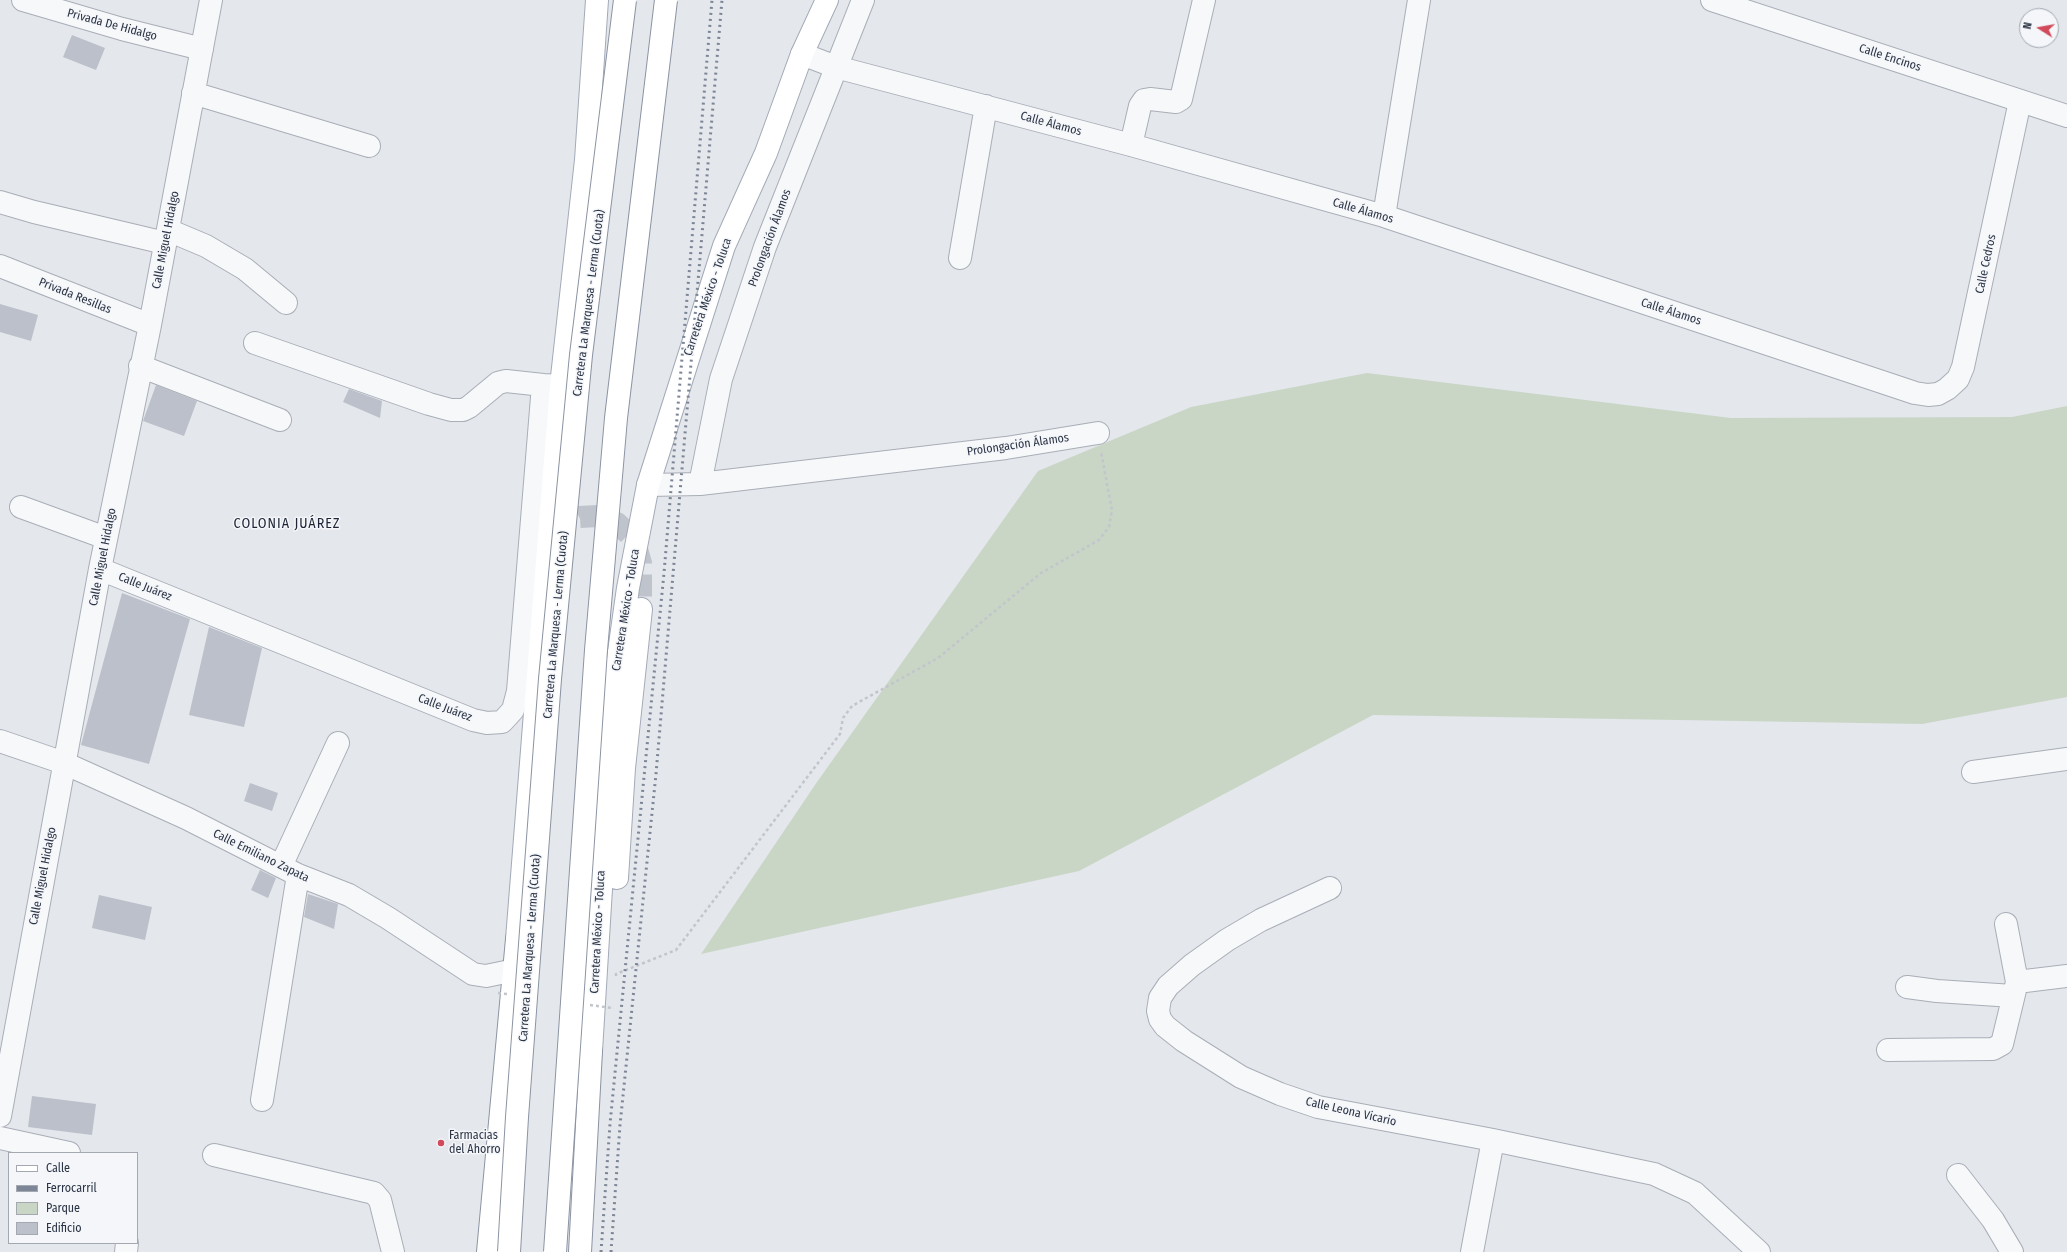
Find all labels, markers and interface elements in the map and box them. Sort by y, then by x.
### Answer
street label: Privada De Hidalgo [65,6,159,44]
north arrow [2019,8,2059,48]
text: N [2021,21,2035,30]
street label: Calle Encinos [1857,41,1923,75]
street label: Calle Álamos [1019,109,1083,139]
street label: Prolongación Álamos [746,187,794,289]
street label: Calle Miguel Hidalgo [149,190,183,290]
street label: Calle Álamos [1331,195,1395,227]
street label: Carretera La Marquesa - Lerma (Cuota) [570,209,608,397]
street label: Calle Cedros [1973,233,1999,295]
street label: Carretera México - Toluca [681,236,735,358]
street label: Privada Resillas [37,275,113,317]
street label: Calle Álamos [1639,295,1703,329]
street label: Prolongación Álamos [966,431,1070,459]
street label: Calle Miguel Hidalgo [86,507,120,607]
district label: COLONIA JUÁREZ [234,516,340,532]
street label: Carretera La Marquesa - Lerma (Cuota) [541,531,571,719]
street label: Carretera México - Toluca [609,548,643,672]
street label: Calle Juárez [116,570,174,604]
street label: Calle Juárez [416,691,474,725]
street label: Calle Miguel Hidalgo [26,826,60,926]
street label: Calle Emiliano Zapata [211,826,311,886]
street label: Carretera La Marquesa - Lerma (Cuota) [516,854,544,1042]
street label: Carretera México - Toluca [588,870,608,994]
street label: Calle Leona Vicario [1304,1095,1398,1129]
place label: Farmacias del Ahorro [449,1129,501,1157]
marker: Farmacias del Ahorro [436,1138,446,1148]
legend [8,1152,138,1244]
text: Calle [46,1161,70,1175]
text: Ferrocarril [46,1181,97,1195]
text: Parque [46,1201,80,1215]
text: Edificio [46,1221,82,1235]

